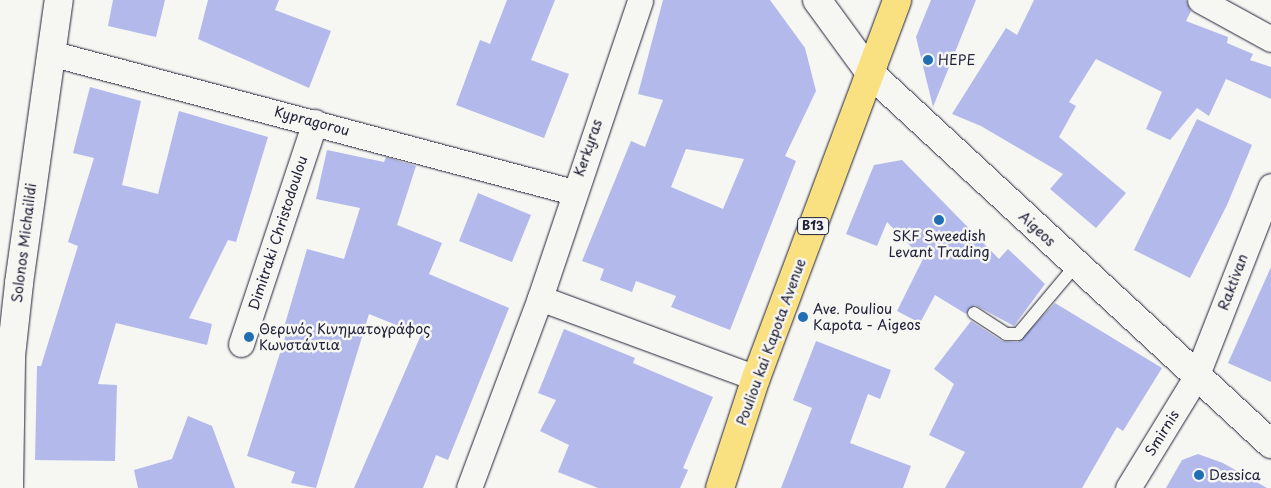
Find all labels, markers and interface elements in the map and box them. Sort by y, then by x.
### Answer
place label: HEPE [938,52,975,68]
marker: HEPE [922,54,934,66]
street label: Kypragorou [273,103,351,139]
street label: Kerkyras [570,117,606,179]
street label: Dimitraki Christodoulou [245,154,311,312]
street label: Solonos Michailidi [8,182,40,304]
street label: Aigeos [1015,208,1059,250]
marker: SKF Sweedish Levant Trading [933,214,945,226]
road number: B13 [797,217,829,236]
place label: SKF Sweedish Levant Trading [889,228,989,260]
street label: Raktivan [1215,251,1251,313]
street label: Pouliou kai Kapota Avenue [732,255,810,429]
place label: Ave. Pouliou Kapota - Aigeos [813,301,921,334]
marker: Ave. Pouliou Kapota - Aigeos [797,311,809,323]
place label: Θερινός Κινηματογράφος Κωνστάντια [259,321,431,354]
marker: Θερινός Κινηματογράφος Κωνστάντια [243,331,255,343]
street label: Smirnis [1141,407,1183,459]
place label: Dessica [1209,467,1261,483]
marker: Dessica [1193,469,1205,481]

